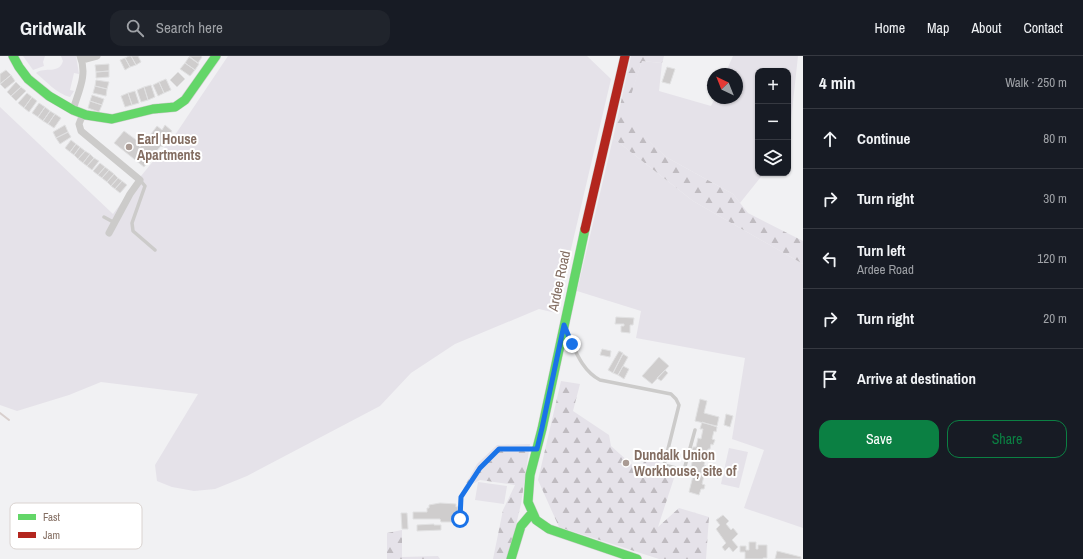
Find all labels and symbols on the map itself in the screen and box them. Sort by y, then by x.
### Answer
north arrow [707,68,743,104]
place label: Earl House Apartments [137,130,201,164]
marker: Earl House Apartments [124,142,134,152]
street label: Ardee Road [544,249,574,314]
route end [563,335,581,353]
place label: Dundalk Union Workhouse, site of [634,446,737,480]
marker: Dundalk Union Workhouse, site of [621,458,631,468]
legend [10,503,142,549]
text: Fast [43,510,61,524]
route start [451,510,469,528]
text: Jam [43,528,60,542]

